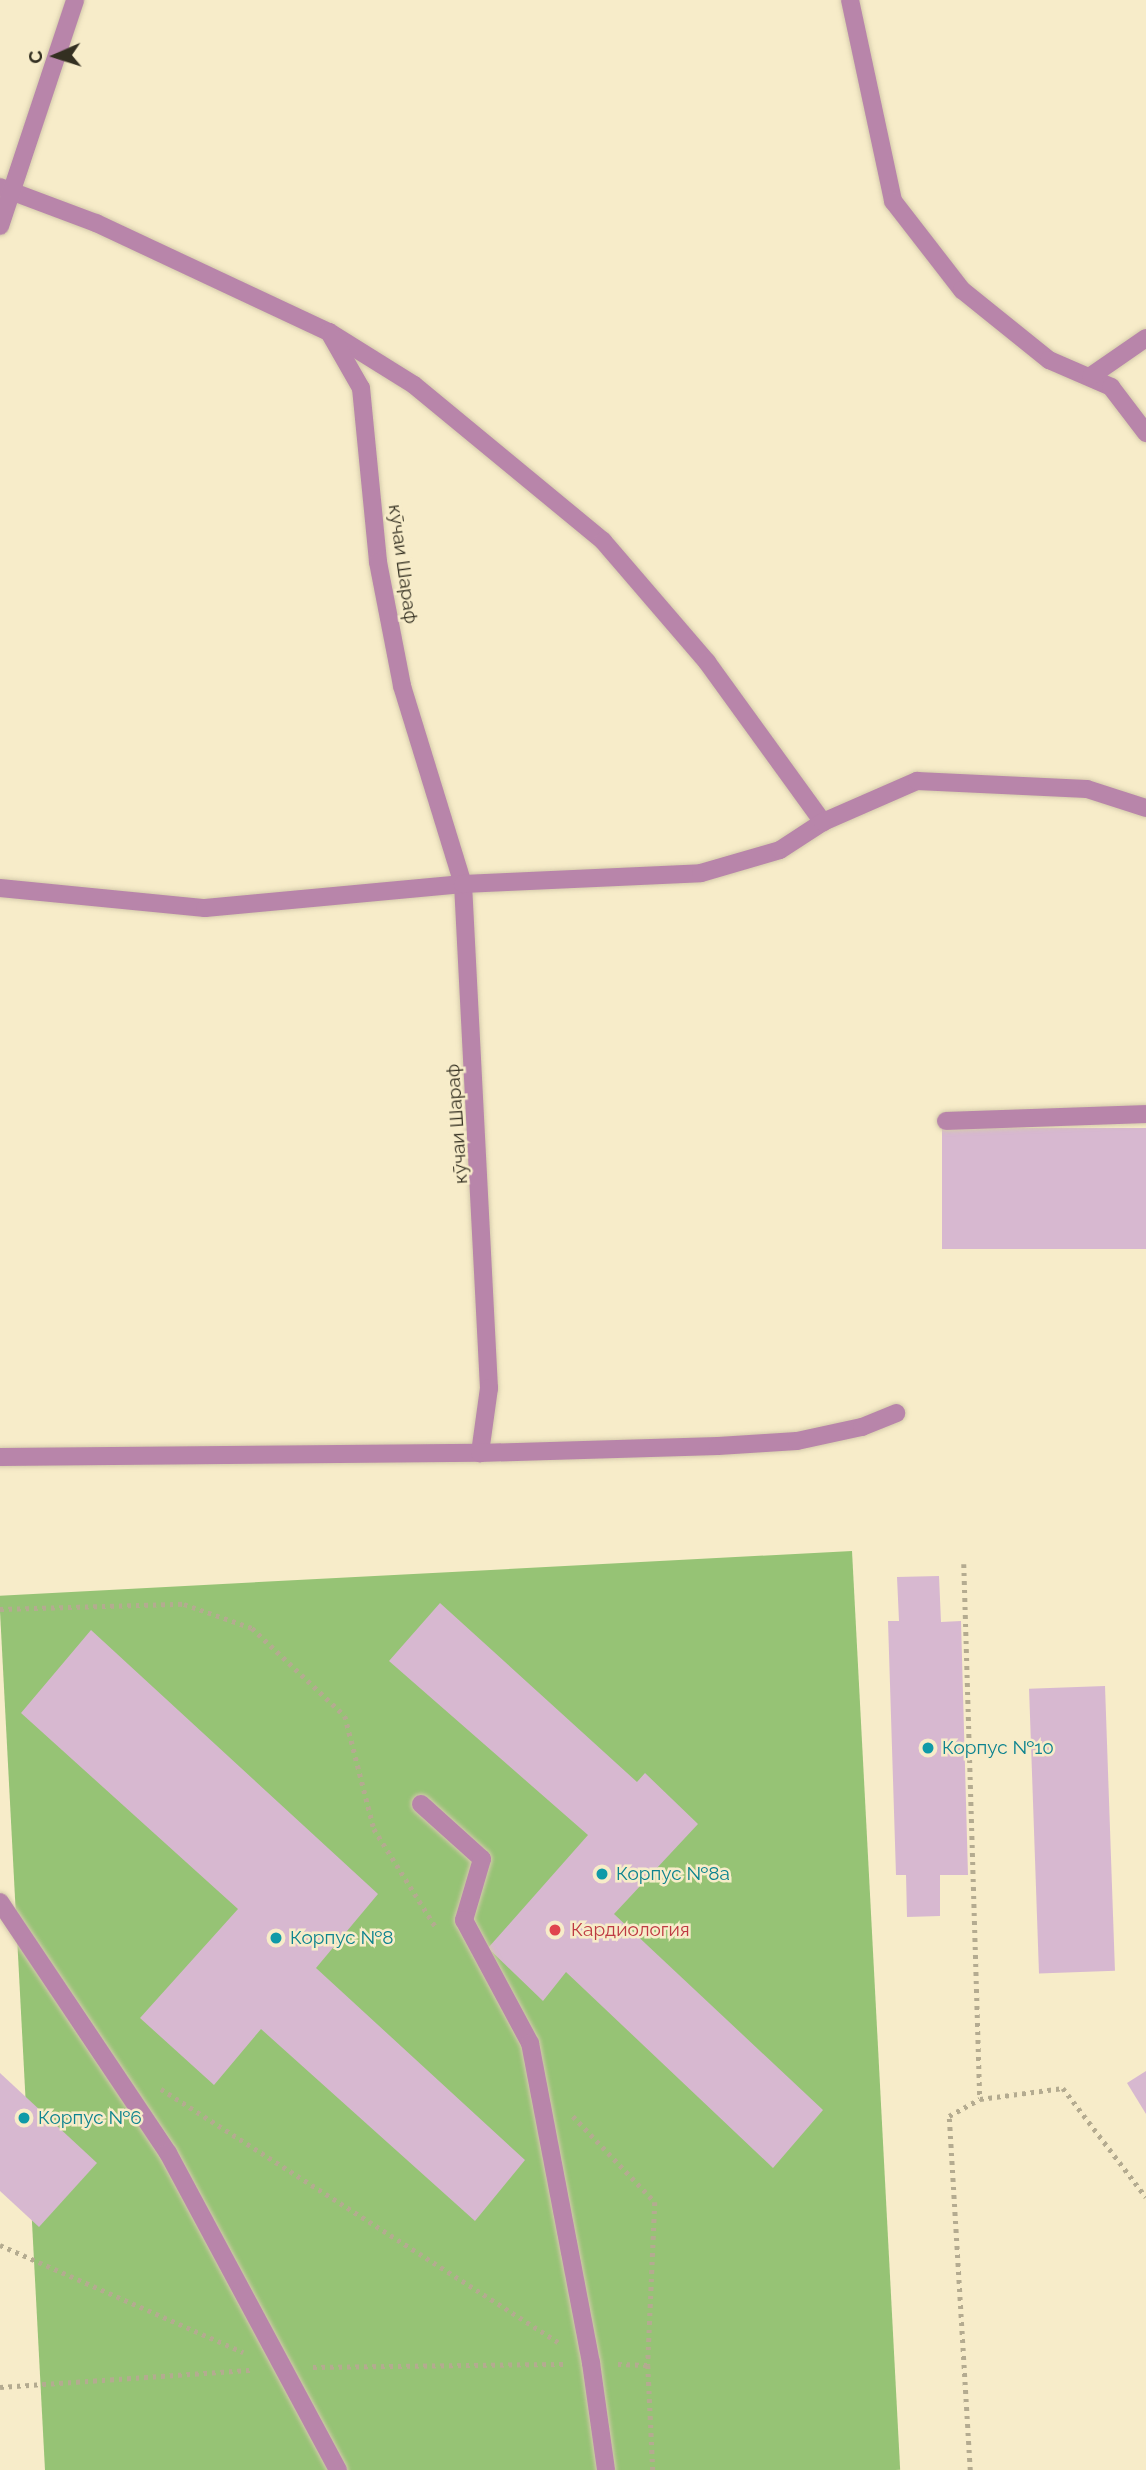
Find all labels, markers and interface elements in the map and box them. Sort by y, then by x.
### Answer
north arrow [21,21,91,91]
text: С [24,50,46,64]
street label: кӯчаи Шараф [383,503,423,625]
street label: кӯчаи Шараф [441,1063,473,1185]
place label: Корпус №10 [942,1737,1054,1759]
marker: Корпус №10 [920,1740,936,1756]
place label: Корпус №8а [616,1863,730,1885]
marker: Корпус №8а [594,1866,610,1882]
place label: Кардиология [571,1919,690,1941]
marker: Кардиология [545,1920,565,1940]
place label: Корпус №8 [290,1927,393,1949]
marker: Корпус №8 [268,1930,284,1946]
place label: Корпус №6 [38,2107,142,2129]
marker: Корпус №6 [16,2110,32,2126]

